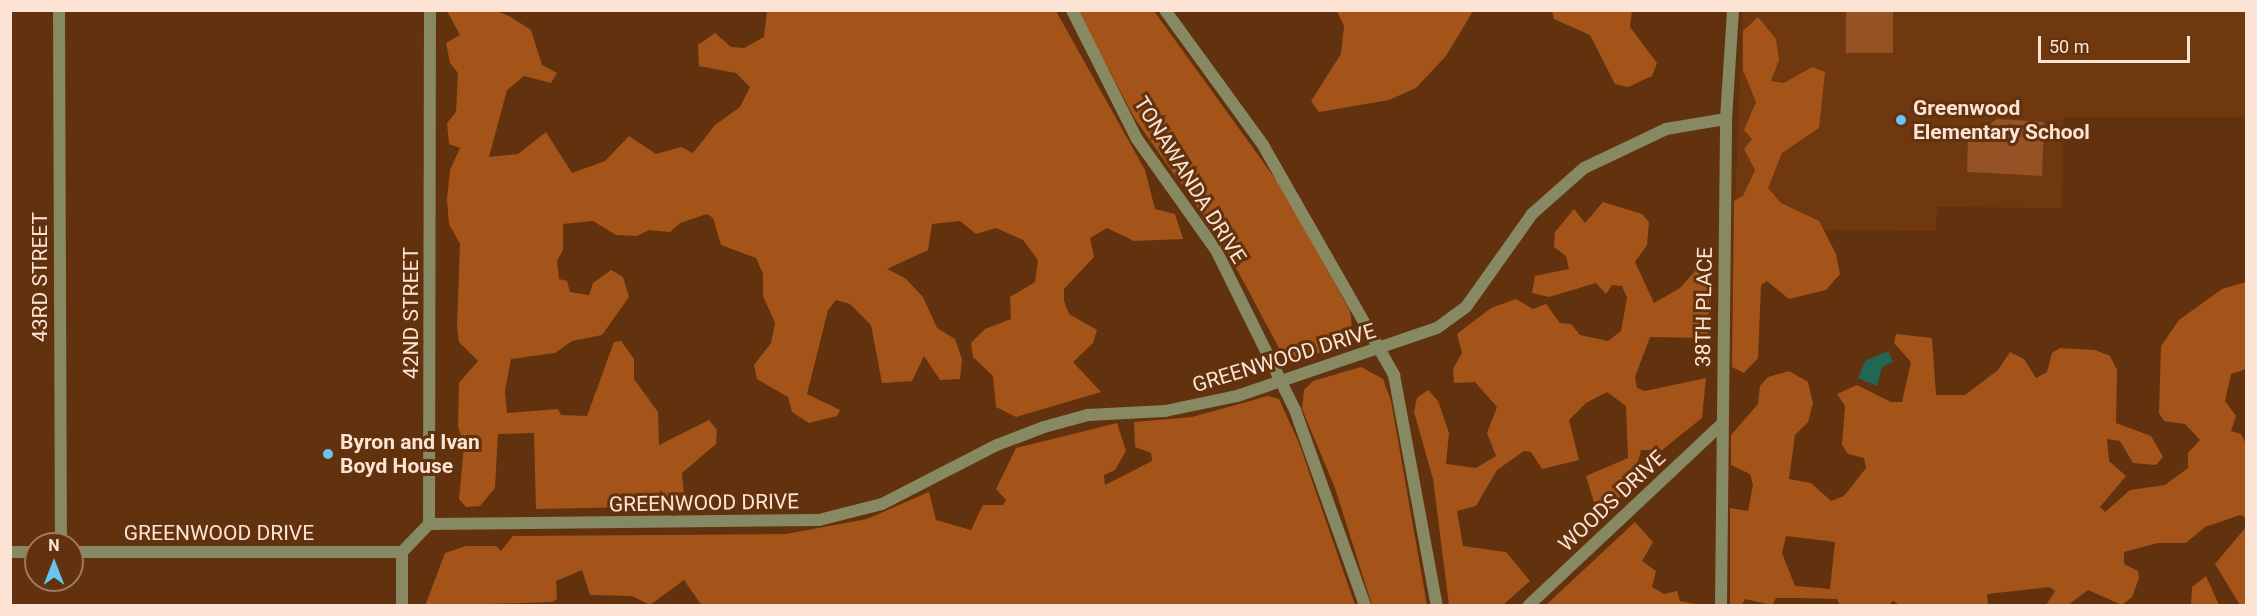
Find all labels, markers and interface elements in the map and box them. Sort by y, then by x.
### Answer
scale bar [2041,24,2192,62]
text: 50 m [2049,36,2089,57]
street label: TONAWANDA DRIVE [1128,92,1252,268]
place label: Greenwood Elementary School [1913,95,2090,145]
marker: Greenwood Elementary School [1894,113,1908,127]
street label: 43RD STREET [27,212,53,342]
street label: 42ND STREET [398,247,424,379]
street label: 38TH PLACE [1690,247,1718,367]
street label: GREENWOOD DRIVE [1189,318,1379,398]
place label: Byron and Ivan Boyd House [340,429,480,479]
street label: WOODS DRIVE [1553,445,1671,557]
marker: Byron and Ivan Boyd House [321,447,335,461]
street label: GREENWOOD DRIVE [609,489,799,517]
street label: GREENWOOD DRIVE [124,520,314,546]
north arrow [24,532,84,592]
text: N [48,536,60,555]

